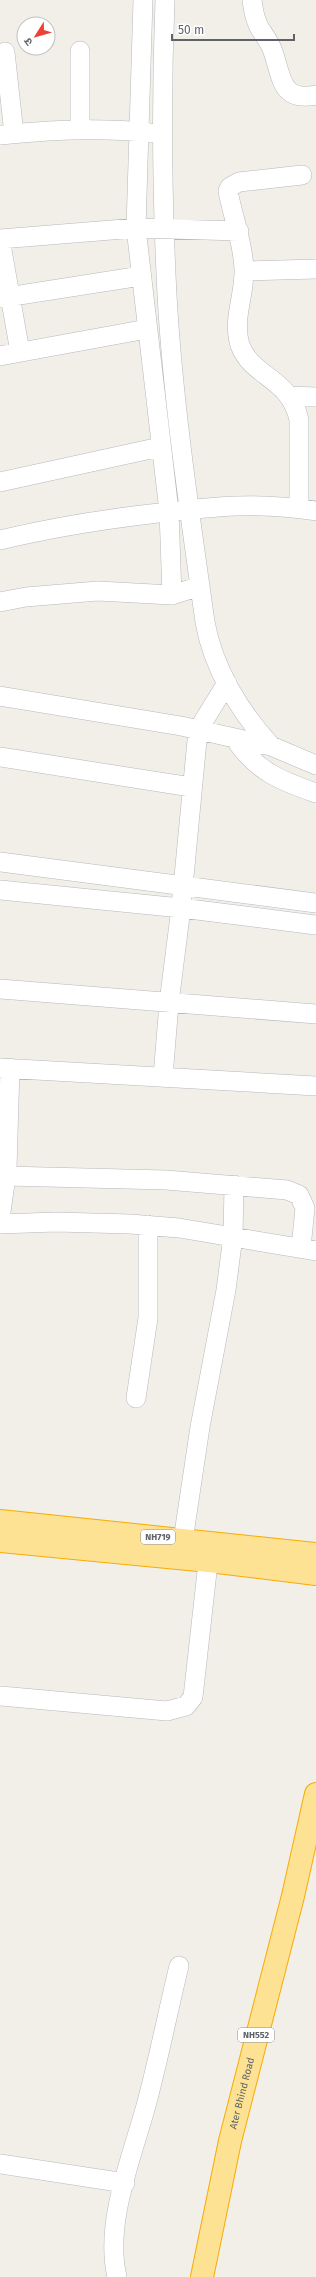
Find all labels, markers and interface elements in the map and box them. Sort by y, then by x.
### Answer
north arrow [16,16,56,56]
scale bar [172,16,294,42]
text: 50 m [178,23,204,37]
text: उ [21,35,36,48]
road number: NH719 [141,1530,175,1544]
road number: NH552 [238,2028,274,2042]
street label: Ater Bhind Road [227,2056,257,2131]

